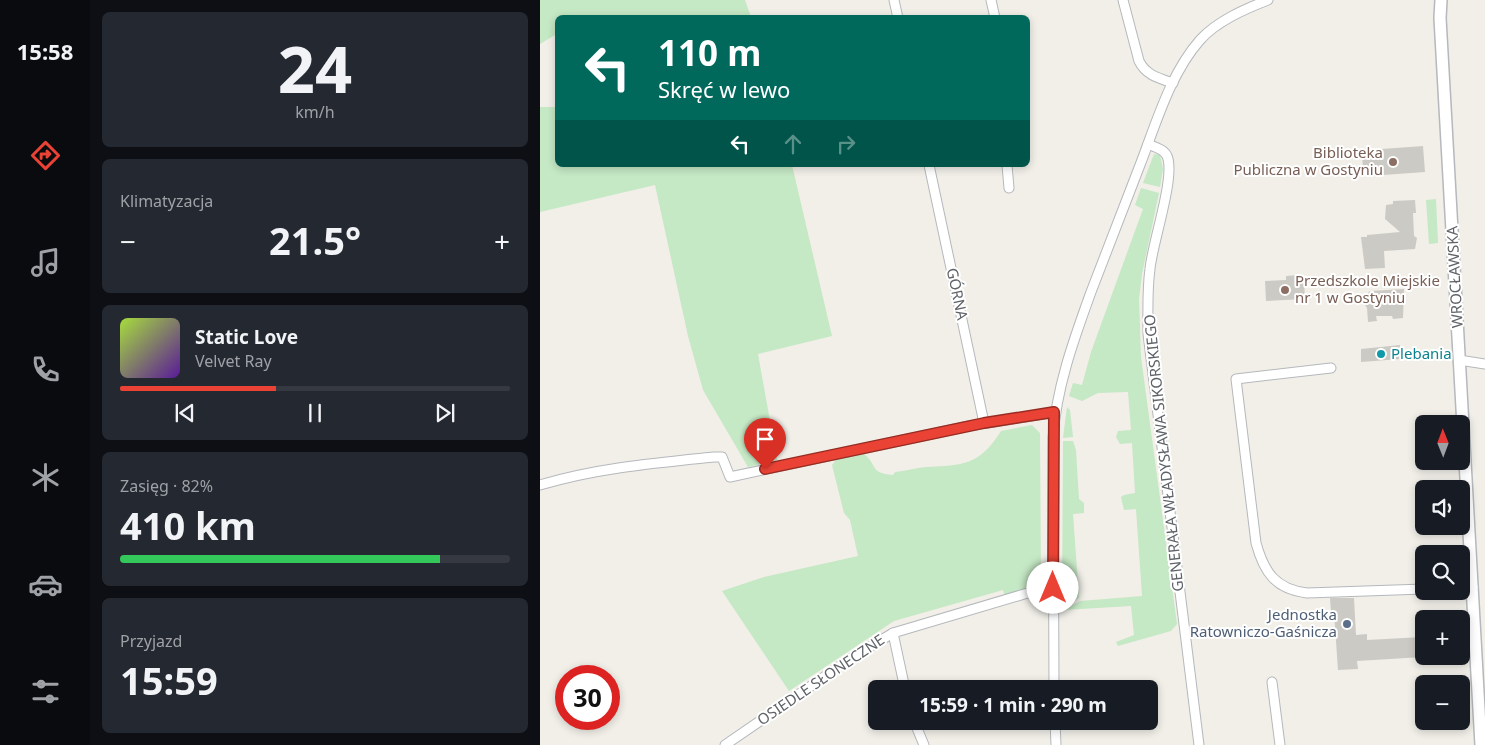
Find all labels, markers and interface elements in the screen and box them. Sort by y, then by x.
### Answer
text: 24 [278,24,352,112]
text: 110 m [658,29,761,76]
icon: left [575,35,640,100]
text: 15:58 [17,36,73,66]
text: Skręć w lewo [658,74,790,104]
text: km/h [295,101,335,123]
icon: left [726,130,754,158]
icon: ahead [779,130,807,158]
icon: right [832,130,860,158]
icon: directions [28,138,63,173]
place label: Biblioteka Publiczna w Gostyniu [1234,142,1383,179]
marker: Biblioteka Publiczna w Gostyniu [1387,156,1399,168]
text: Klimatyzacja [120,190,213,212]
text: 21.5° [269,214,361,266]
text: − [120,222,136,260]
text: + [494,222,510,260]
street label: WROCŁAWSKA [1441,225,1467,329]
icon: music [28,245,63,280]
street label: GÓRNA [943,266,973,322]
place label: Przedszkole Miejskie nr 1 w Gostyniu [1295,270,1440,307]
marker: Przedszkole Miejskie nr 1 w Gostyniu [1279,284,1291,296]
street label: GENERAŁA WŁADYSŁAWA SIKORSKIEGO [1138,313,1188,593]
text: Static Love [195,324,298,350]
place label: Plebania [1391,343,1452,363]
marker: Plebania [1375,348,1387,360]
text: Velvet Ray [195,350,272,372]
icon: phone [28,352,63,387]
icon: previous [171,399,199,427]
icon: pause [301,399,329,427]
icon: next [431,399,459,427]
north arrow [1415,415,1470,470]
map controls [1415,415,1470,730]
pin [744,418,786,469]
icon: arrive [751,425,779,453]
icon: climate [28,460,63,495]
text: Zasięg · 82% [120,475,213,497]
button: sound [1415,480,1470,535]
text: 410 km [120,499,256,551]
button: search [1415,545,1470,600]
position arrow [1026,561,1078,613]
icon: car [28,567,63,602]
place label: Jednostka Ratowniczo-Gaśnicza [1190,604,1337,641]
button: + [1415,610,1470,665]
marker: Jednostka Ratowniczo-Gaśnicza [1341,618,1353,630]
street label: OSIEDLE SŁONECZNE [753,629,888,729]
text: Przyjazd [120,630,182,652]
text: 15:59 [120,654,218,706]
speed limit sign: 30 [555,665,620,730]
icon: filters [28,674,63,709]
button: − [1415,675,1470,730]
text: 15:59 · 1 min · 290 m [919,692,1107,718]

